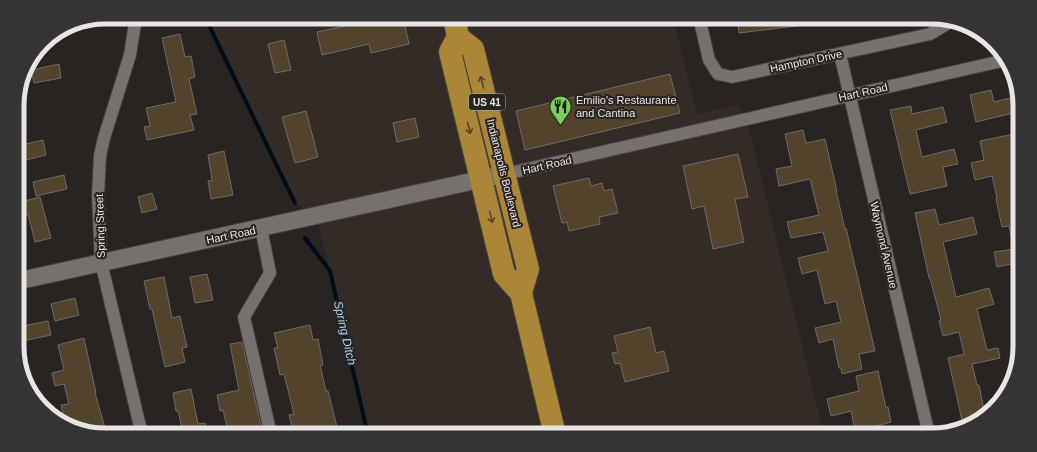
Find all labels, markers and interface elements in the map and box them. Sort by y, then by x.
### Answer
street label: Hampton Drive [769,48,843,74]
one-way arrow [477,76,485,89]
street label: Hart Road [837,81,889,103]
restaurant icon: Emilio's Restaurante and Cantina [547,93,573,126]
road number: US 41 [469,94,505,110]
place label: Emilio's Restaurante and Cantina [576,94,677,119]
street label: Indianapolis Boulevard [485,118,523,228]
one-way arrow [465,121,473,134]
street label: Hart Road [521,154,573,176]
street label: Spring Street [93,194,107,258]
street label: Waymond Avenue [868,200,900,290]
one-way arrow [487,211,495,224]
street label: Hart Road [205,224,257,246]
water label: Spring Ditch [331,300,359,367]

